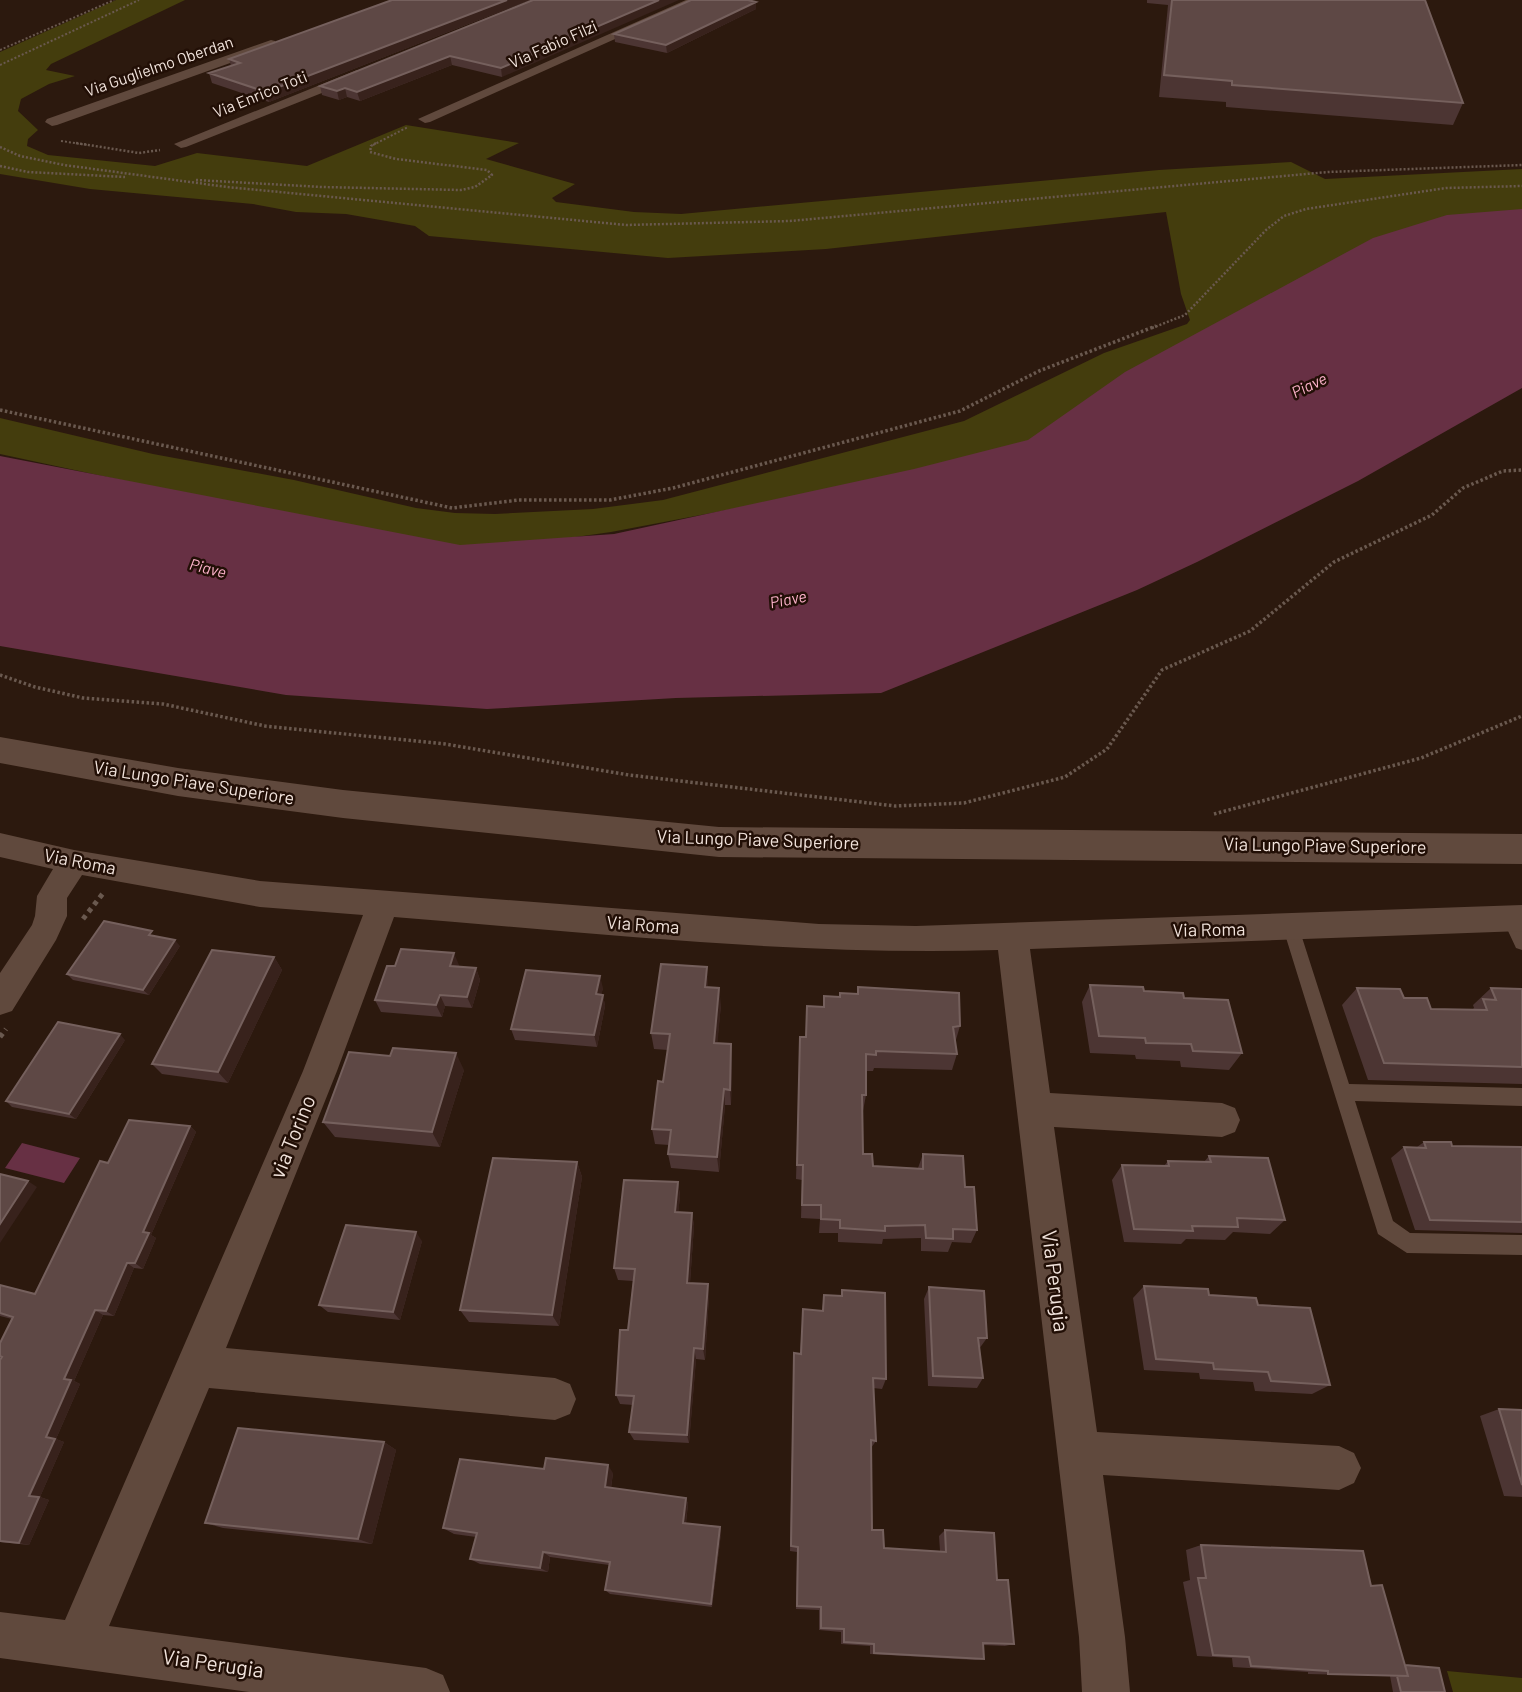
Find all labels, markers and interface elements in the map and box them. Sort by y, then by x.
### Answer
street label: Via Fabio Filzi [506,16,600,71]
street label: Via Guglielmo Oberdan [82,31,235,100]
street label: Via Enrico Toti [210,66,310,121]
water label: Piave [1288,368,1330,401]
water label: Piave [188,554,228,581]
water label: Piave [768,586,808,611]
street label: Via Lungo Piave Superiore [92,755,296,809]
street label: Via Lungo Piave Superiore [656,824,860,854]
street label: Via Lungo Piave Superiore [1223,832,1427,858]
street label: Via Roma [42,843,118,879]
street label: Via Roma [606,910,680,938]
street label: Via Roma [1172,917,1246,941]
street label: via Torino [264,1091,320,1182]
street label: Via Perugia [1038,1229,1075,1333]
street label: Via Perugia [161,1643,266,1682]

